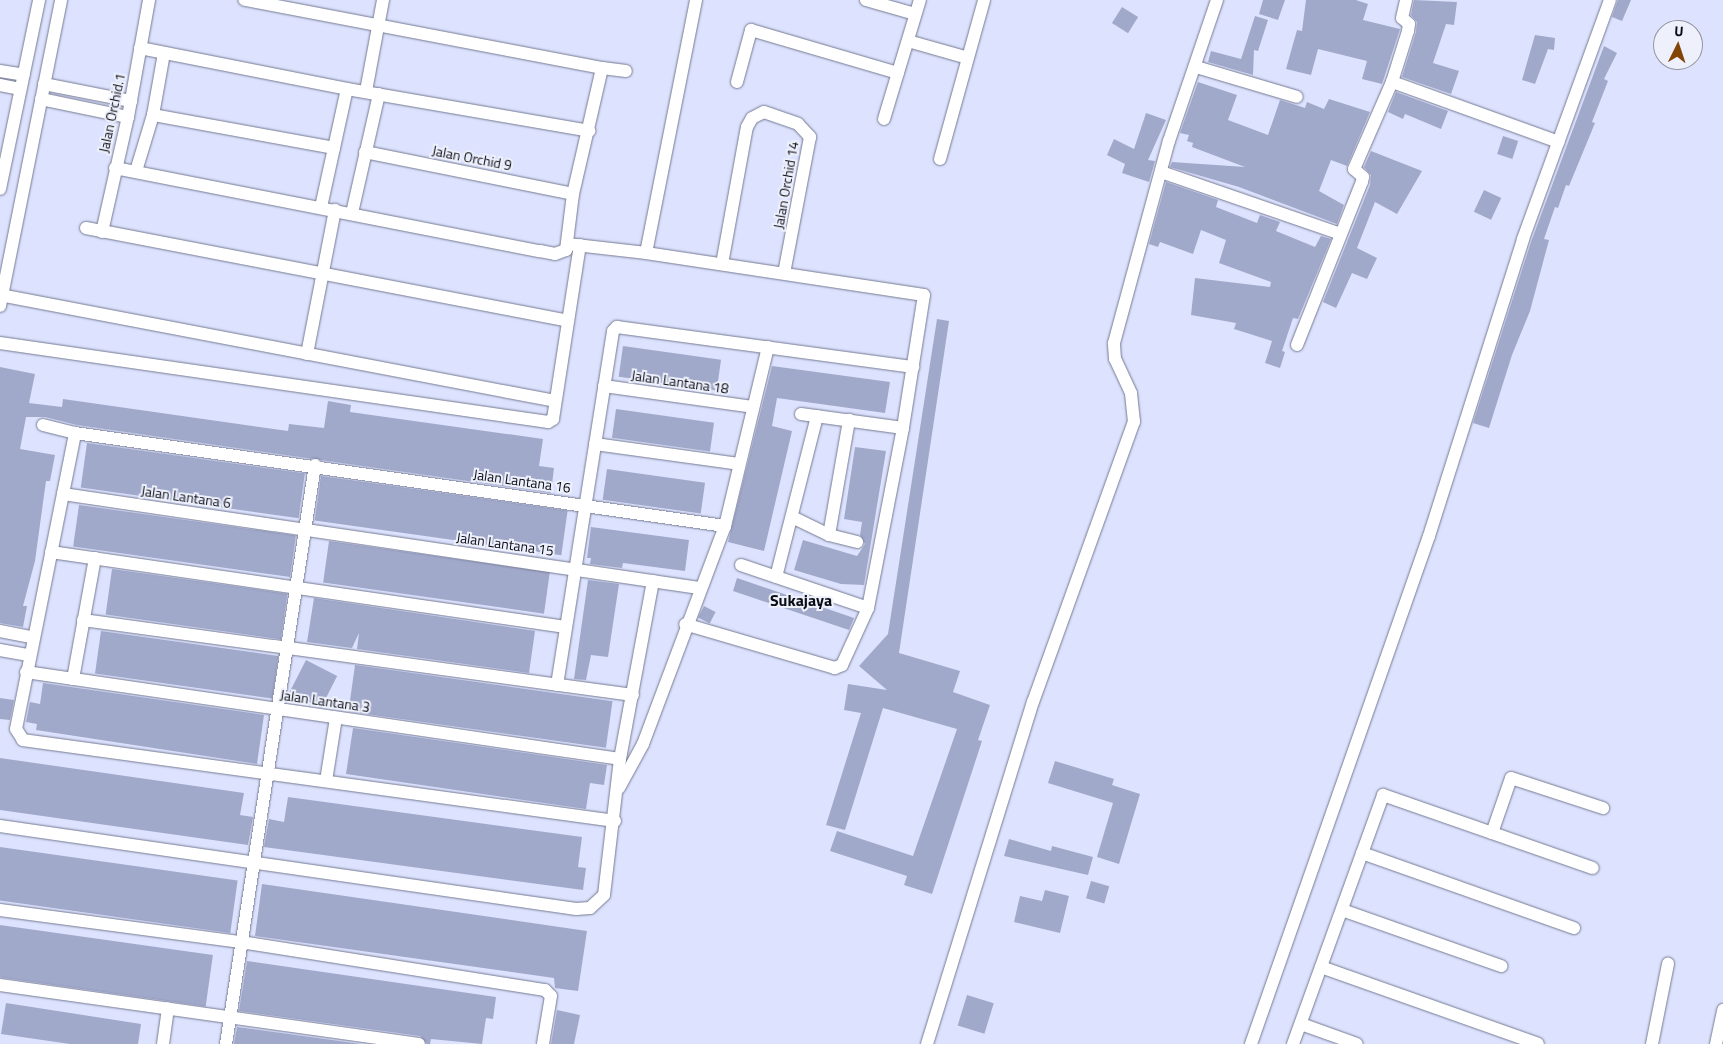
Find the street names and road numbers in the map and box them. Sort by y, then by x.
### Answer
street label: Jalan Orchid.1 [95,72,129,154]
street label: Jalan Orchid 14 [770,140,802,230]
street label: Jalan Orchid 9 [431,142,513,174]
street label: Jalan Lantana 18 [630,367,730,397]
street label: Jalan Lantana 16 [472,466,572,496]
street label: Jalan Lantana 6 [140,482,232,512]
street label: Jalan Lantana 15 [455,529,555,559]
street label: Jalan Lantana 3 [279,686,371,716]

